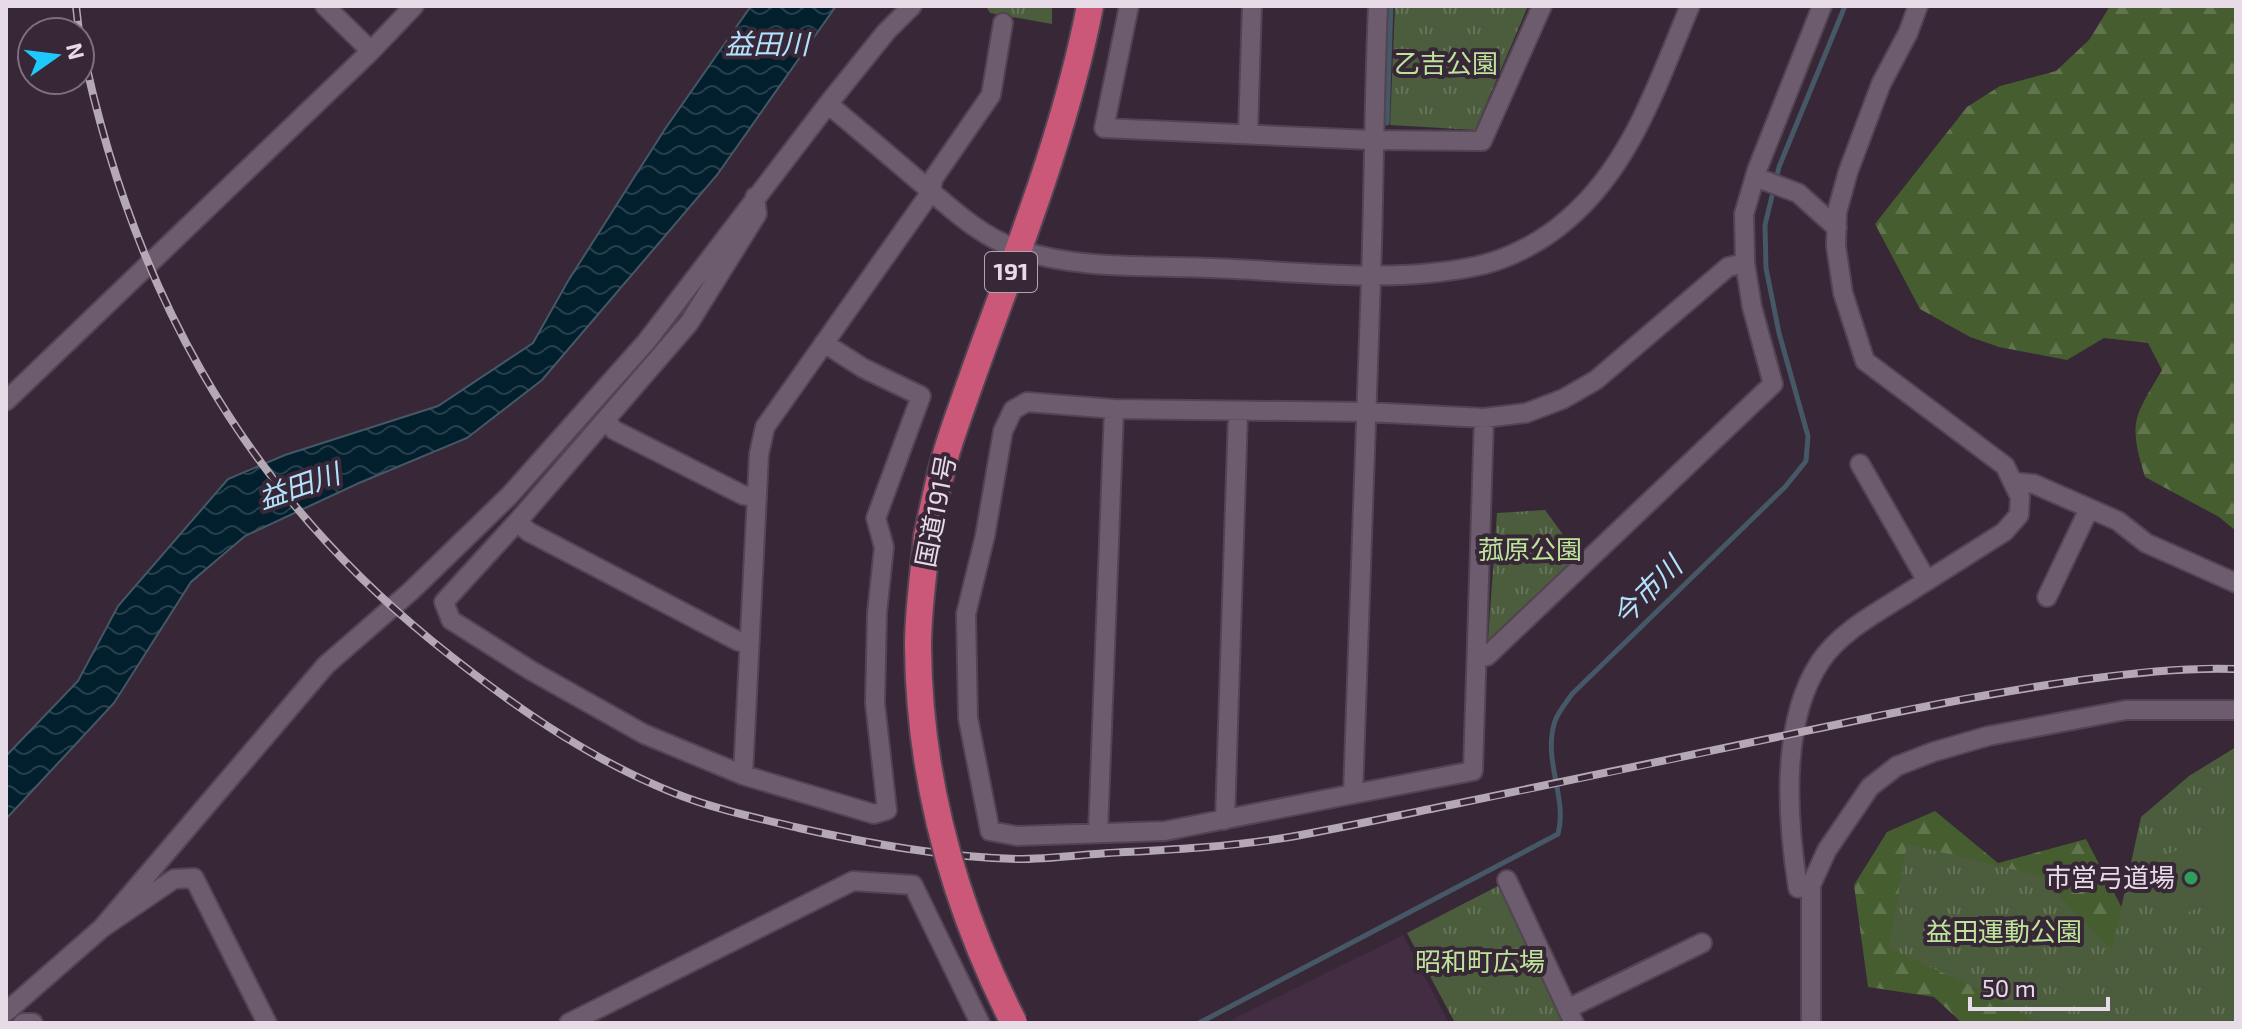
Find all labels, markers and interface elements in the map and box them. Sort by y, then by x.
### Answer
north arrow [16,16,96,96]
water label: 益田川 [725,26,812,60]
text: N [62,40,91,62]
park label: 乙吉公園 [1394,47,1498,78]
road number: 191 [985,252,1037,292]
street label: 国道191号 [908,452,961,569]
water label: 益田川 [253,454,347,515]
park label: 菰原公園 [1478,533,1582,564]
water label: 今市川 [1605,546,1690,632]
place label: 市営弓道場 [2045,861,2175,892]
marker: 市営弓道場 [2182,869,2200,887]
park label: 益田運動公園 [1926,915,2082,946]
park label: 昭和町広場 [1415,945,1545,976]
scale bar [1970,961,2108,1011]
text: 50 m [1982,973,2036,1002]

